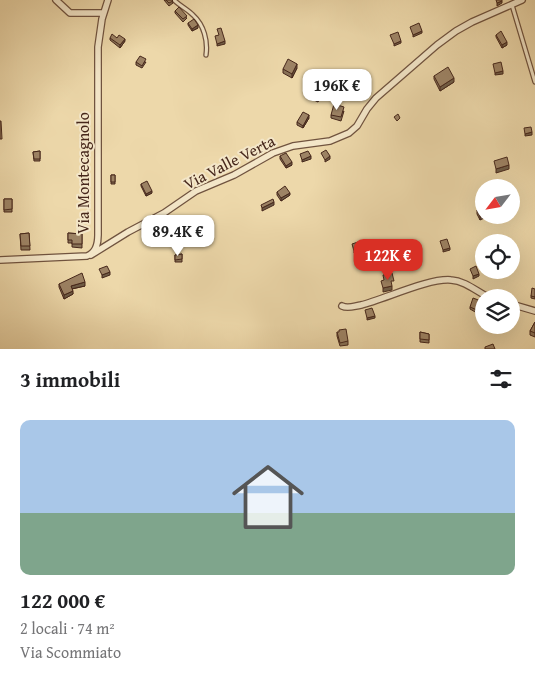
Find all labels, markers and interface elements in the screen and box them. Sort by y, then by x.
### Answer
pin: 196K € [296,68,378,111]
text: 196K € [314,73,360,97]
street label: Via Montecagnolo [71,112,95,234]
street label: Via Valle Verta [179,128,279,195]
north arrow [475,179,520,224]
map controls [475,179,520,334]
pin: 89.4K € [132,214,224,257]
text: 89.4K € [152,219,204,243]
button: locate [475,234,520,279]
pin: 122K € [347,238,429,281]
text: 122K € [365,243,411,267]
button: layers [475,289,520,334]
text: 3 immobili [20,364,120,395]
icon: filters [487,365,515,393]
icon: home [223,452,313,542]
text: 122 000 € [20,585,105,616]
text: 2 locali · 74 m² [20,616,115,640]
text: Via Scommiato [20,640,121,664]

